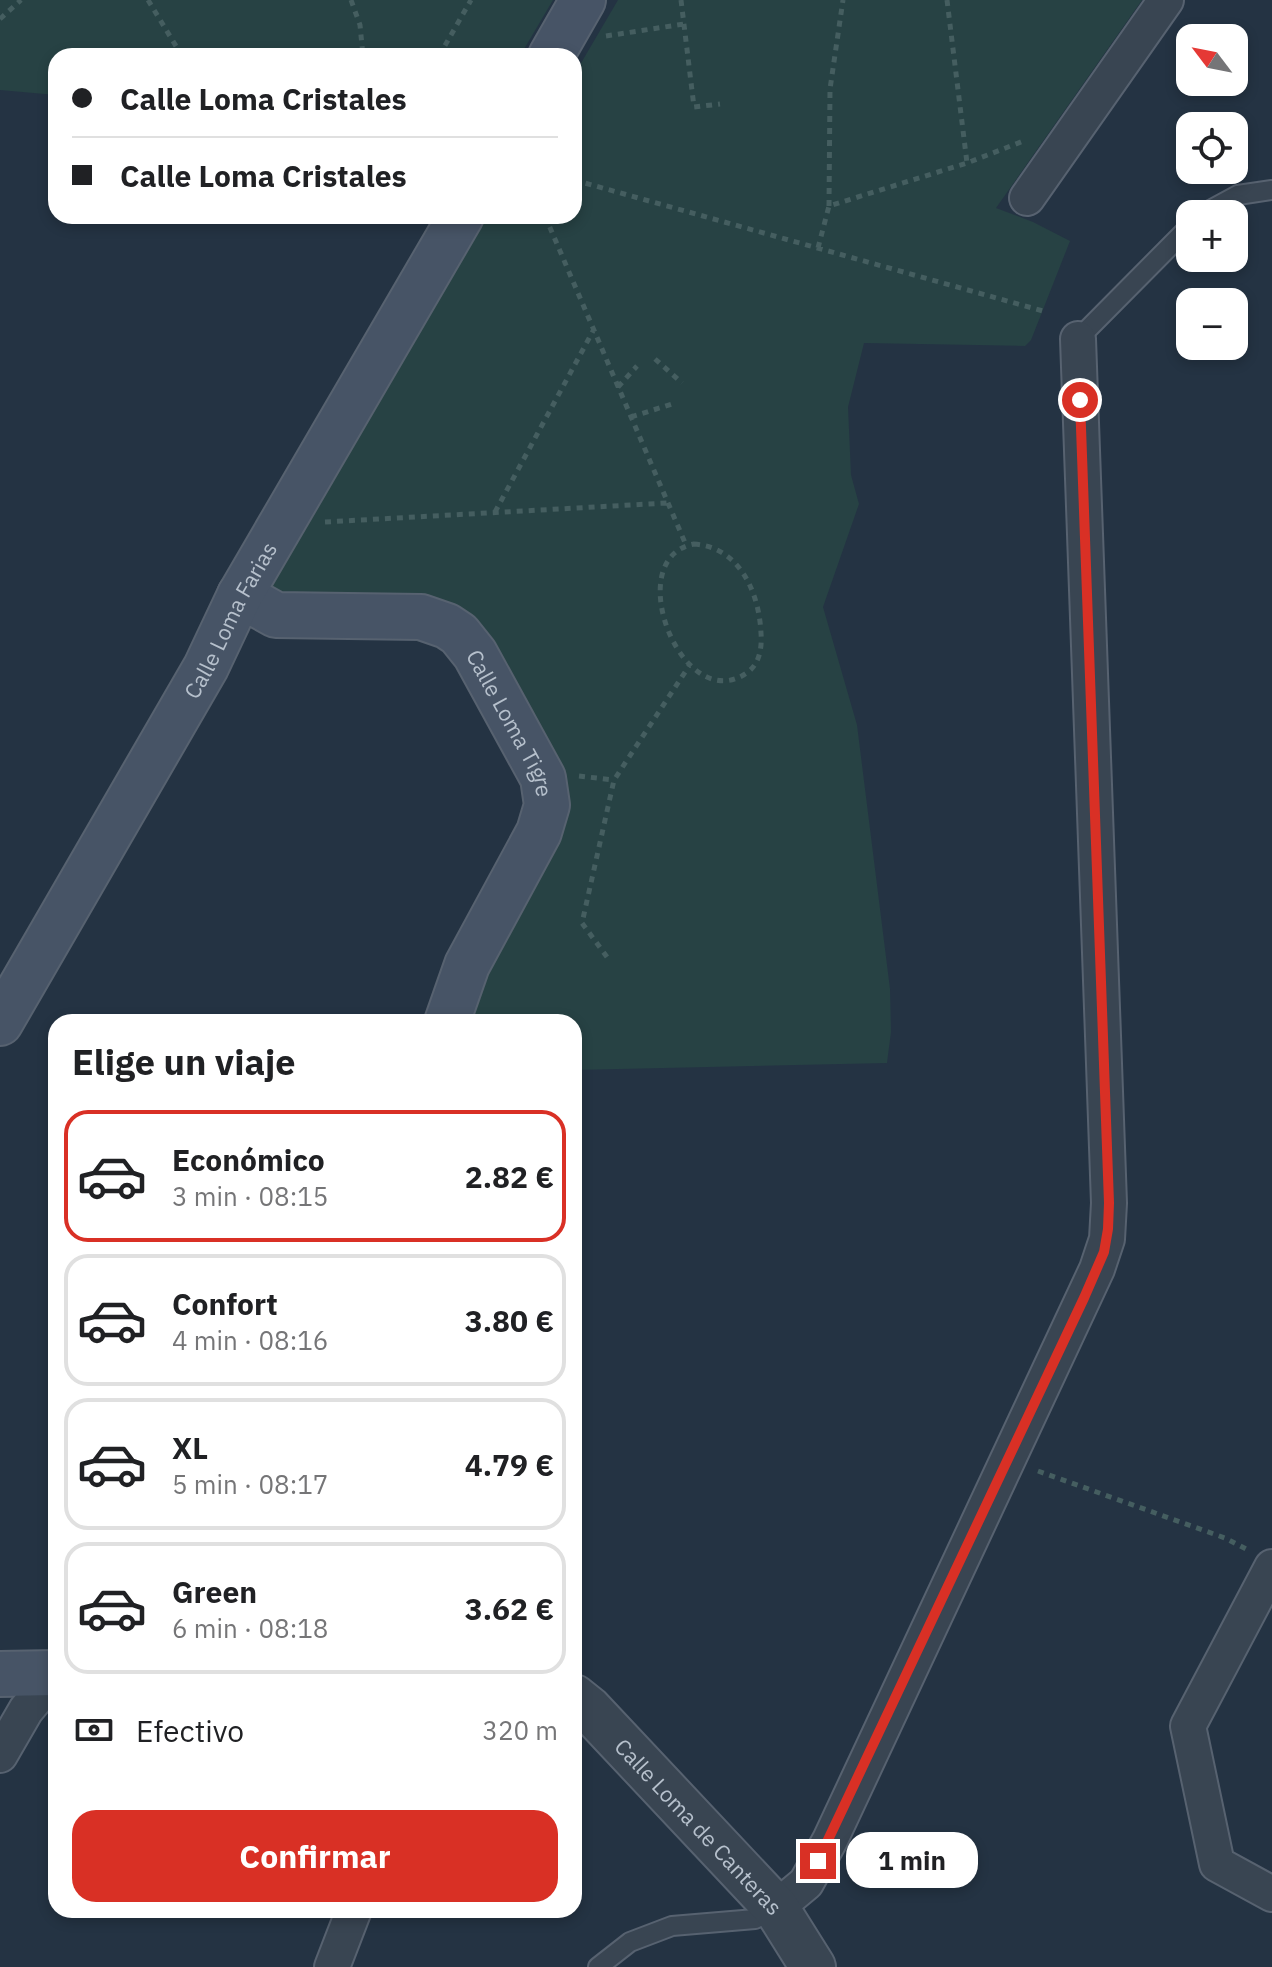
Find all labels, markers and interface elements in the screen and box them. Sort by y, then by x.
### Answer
north arrow [1176,24,1248,96]
map controls [1176,24,1248,360]
text: Calle Loma Cristales [120,79,407,118]
button: locate [1176,112,1248,184]
text: Calle Loma Cristales [120,156,407,195]
button: + [1176,200,1248,272]
button: − [1176,288,1248,360]
route start [1062,382,1098,418]
street label: Calle Loma Farias [176,536,283,704]
street label: Calle Loma Tigre [461,644,560,799]
text: Elige un viaje [72,1038,296,1085]
icon: car [76,1140,148,1212]
text: Económico [172,1140,325,1179]
text: 2.82 € [465,1157,554,1196]
text: 3 min · 08:15 [172,1179,328,1213]
icon: car [76,1284,148,1356]
text: Confort [172,1284,278,1323]
text: 3.80 € [465,1301,554,1340]
text: 4 min · 08:16 [172,1323,328,1357]
icon: car [76,1428,148,1500]
text: XL [172,1428,208,1467]
text: 4.79 € [465,1445,554,1484]
text: 5 min · 08:17 [172,1467,328,1501]
icon: car [76,1572,148,1644]
text: Green [172,1572,257,1611]
text: 3.62 € [465,1589,554,1628]
text: 6 min · 08:18 [172,1611,328,1645]
icon: cash [72,1708,116,1752]
text: Efectivo [136,1711,244,1750]
text: 320 m [482,1713,558,1747]
street label: Calle Loma de Canteras [609,1732,789,1921]
button: Confirmar [72,1810,558,1902]
callout: 1 min [846,1833,978,1889]
route end [800,1843,836,1879]
text: 1 min [878,1843,946,1877]

